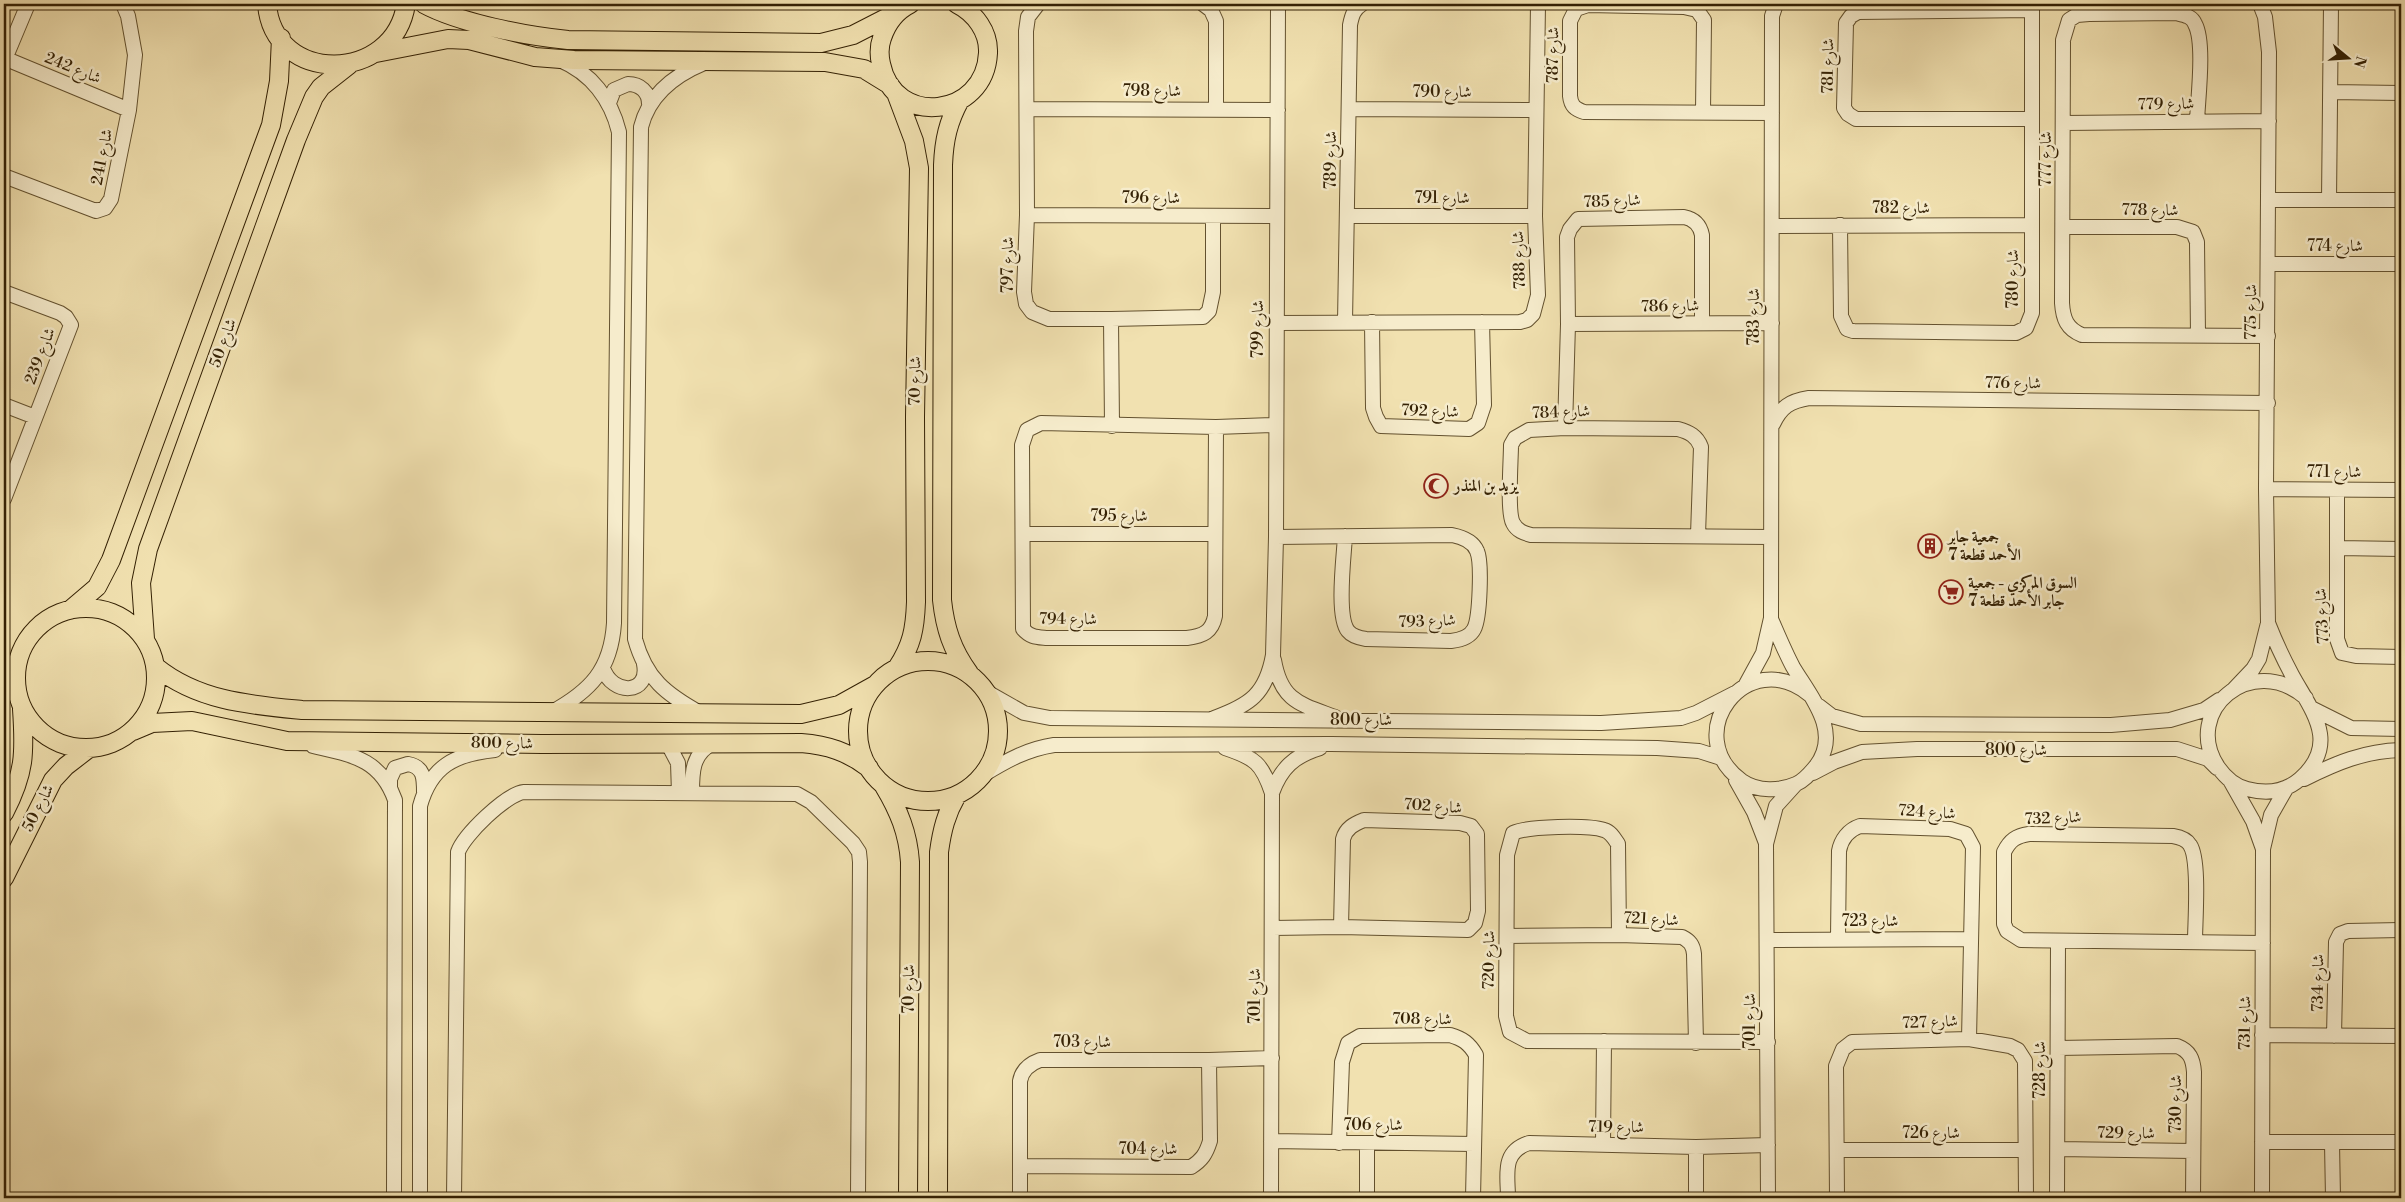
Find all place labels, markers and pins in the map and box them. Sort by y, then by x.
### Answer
mosque icon: يزيد بن المنذر [1423,473,1449,499]
place label: يزيد بن المنذر [1452,476,1520,496]
place label: جمعية جابر الأحمد قطعة 7 [1946,527,2021,565]
building icon: جمعية جابر الأحمد قطعة 7 [1917,533,1943,559]
place label: السوق المركزي - جمعية جابر الأحمد قطعة 7 [1968,573,2077,611]
supermarket icon: السوق المركزي - جمعية جابر الأحمد قطعة 7 [1938,579,1964,605]

